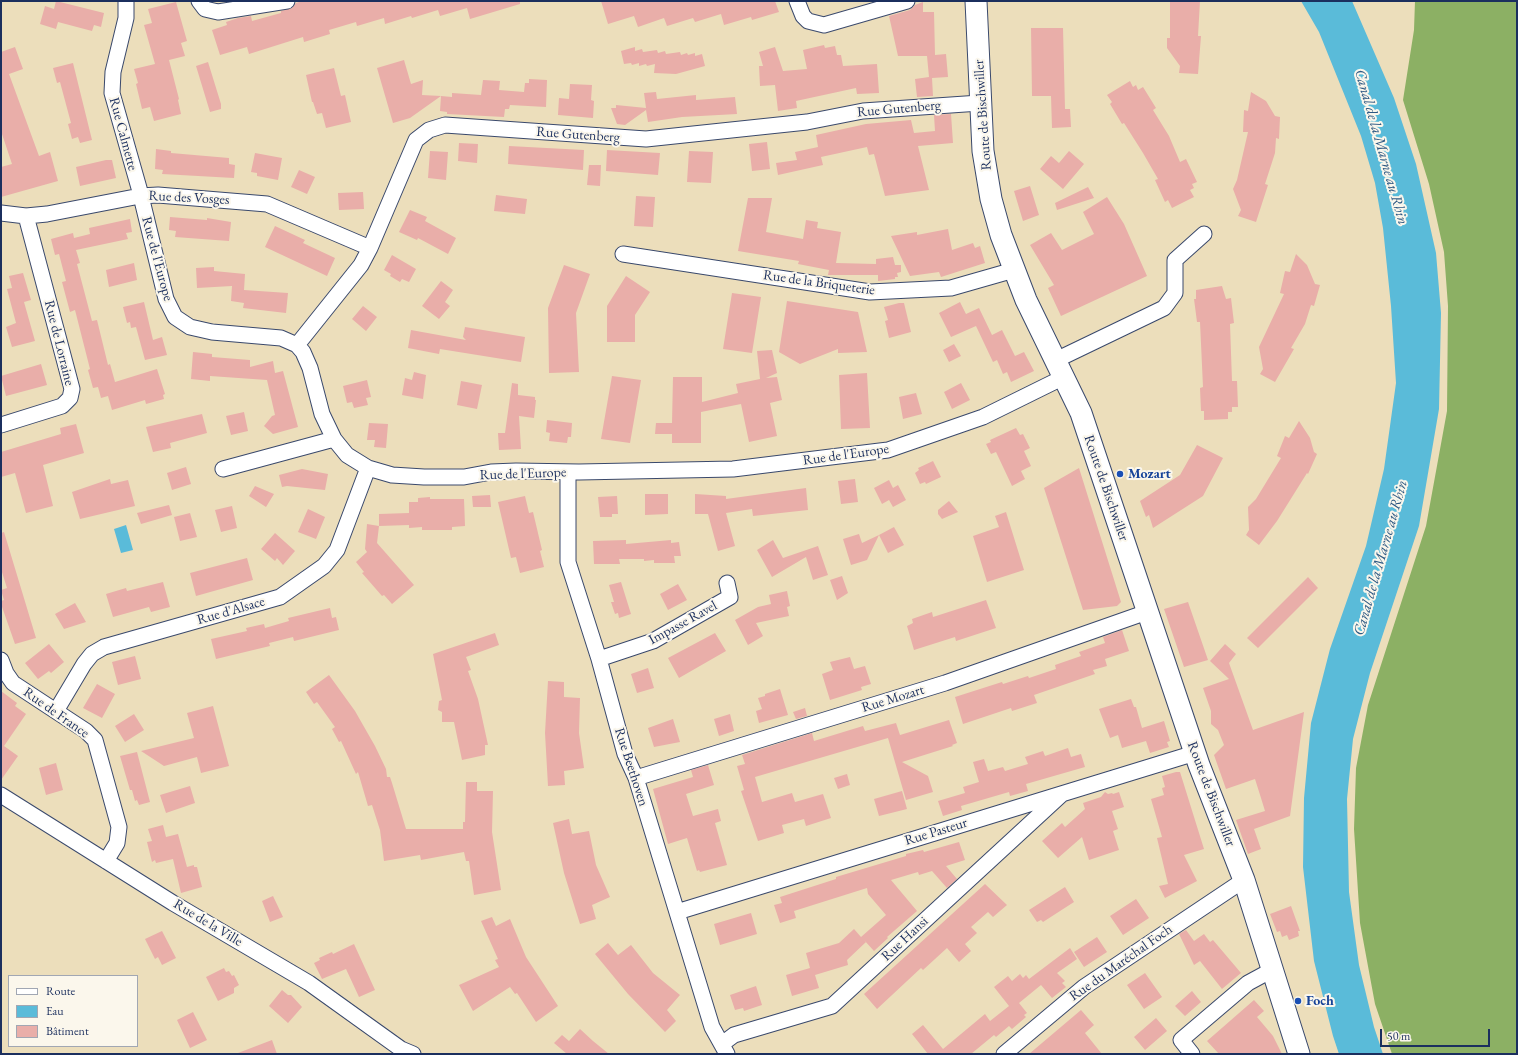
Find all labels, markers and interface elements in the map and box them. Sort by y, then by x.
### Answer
street label: Route de Bischwiller [971,59,995,171]
water label: Canal de la Marne au Rhin [1350,67,1412,227]
street label: Rue Calmette [105,96,141,172]
street label: Rue Gutenberg [856,97,942,121]
street label: Rue Gutenberg [536,124,620,146]
street label: Rue des Vosges [148,187,230,209]
street label: Rue de l'Europe [138,215,176,303]
street label: Rue de la Briqueterie [762,267,876,299]
street label: Rue de Lorraine [40,299,78,387]
street label: Route de Bischwiller [1080,433,1132,543]
street label: Rue de l'Europe [802,441,890,469]
street label: Rue de l'Europe [479,464,567,484]
place label: Mozart [1128,466,1171,482]
marker: Mozart [1115,469,1125,479]
water label: Canal de la Marne au Rhin [1350,478,1412,638]
street label: Rue d'Alsace [195,593,267,629]
street label: Impasse Ravel [646,597,720,649]
street label: Rue Mozart [860,682,926,716]
street label: Rue de France [20,684,92,742]
street label: Rue Beethoven [610,726,652,808]
street label: Route de Bischwiller [1183,739,1239,849]
street label: Rue Pasteur [903,815,969,849]
street label: Rue de la Ville [170,896,246,950]
street label: Rue Hansi [878,913,932,965]
street label: Rue du Maréchal Foch [1066,921,1176,1005]
legend [8,975,138,1047]
text: Route [46,983,75,999]
place label: Foch [1306,993,1334,1009]
marker: Foch [1293,996,1303,1006]
text: Eau [46,1003,64,1019]
scale bar [1382,1021,1492,1047]
text: Bâtiment [46,1023,89,1039]
text: 50 m [1387,1028,1410,1044]

